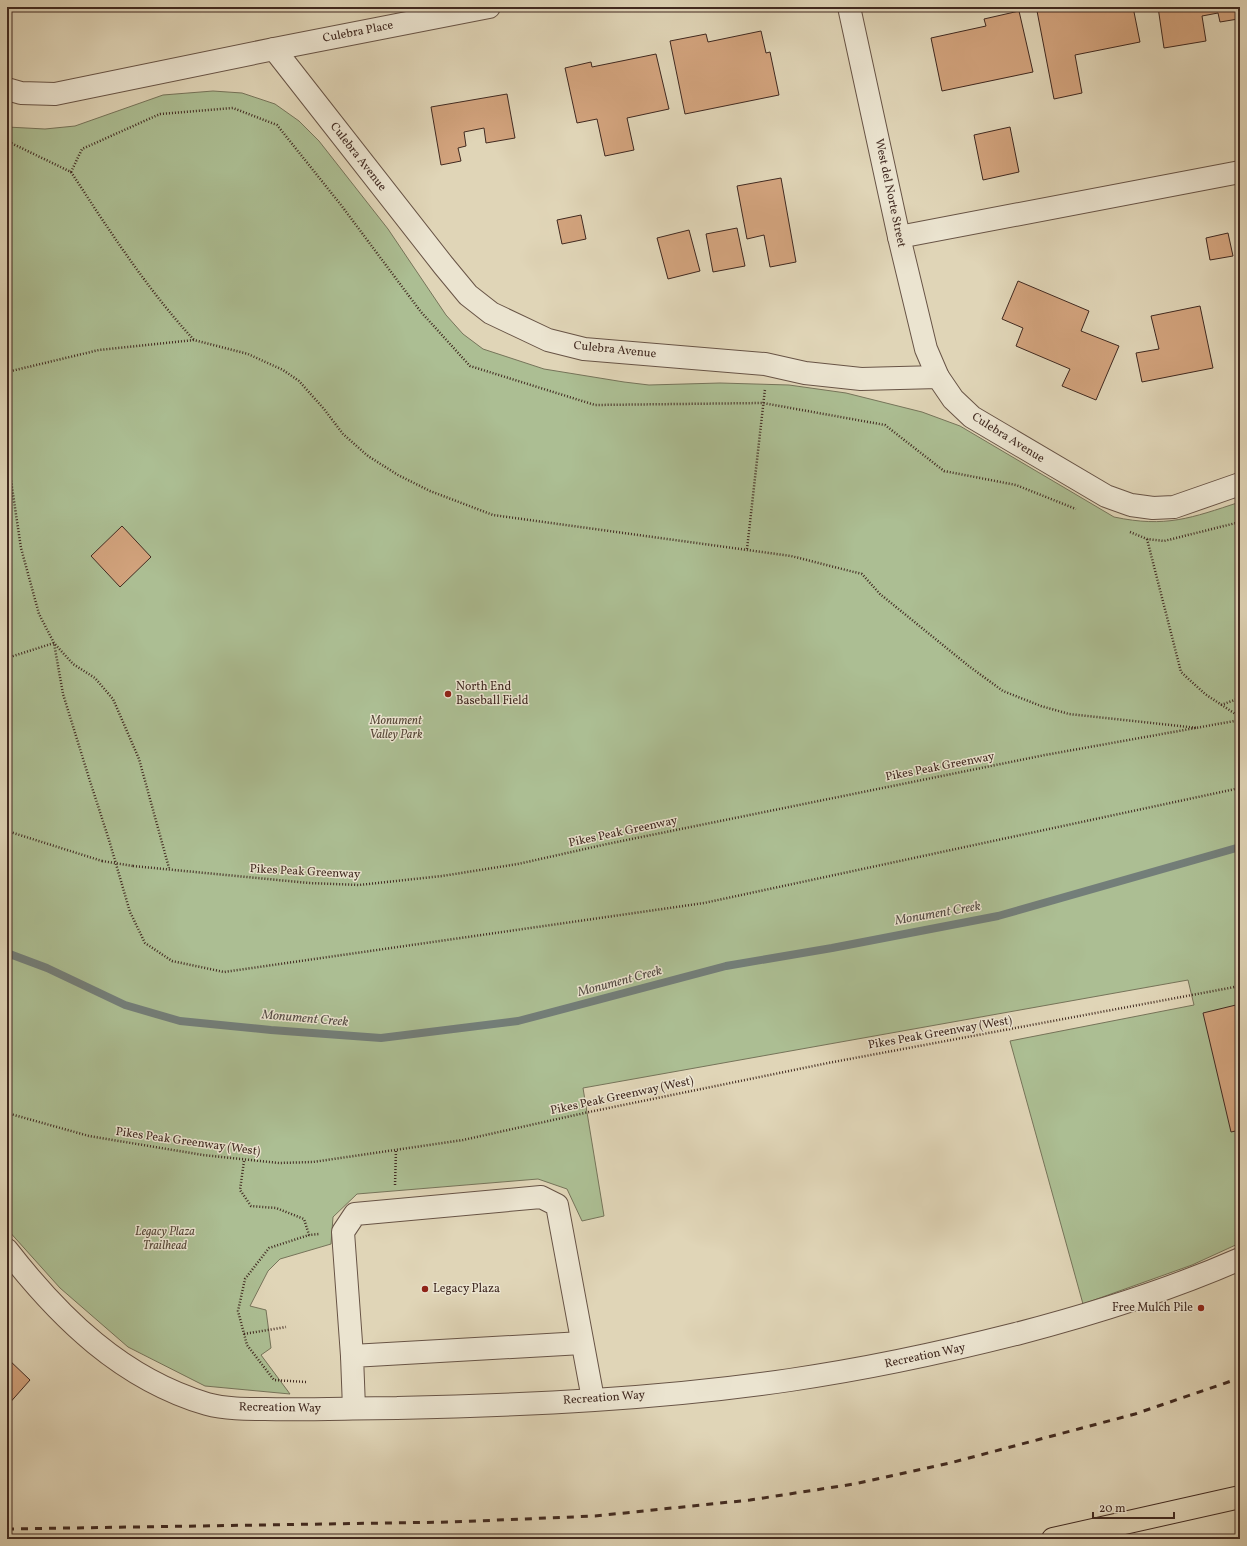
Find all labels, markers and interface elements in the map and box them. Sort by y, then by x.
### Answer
street label: Culebra Place [321,17,395,47]
street label: Culebra Avenue [326,119,390,195]
street label: West del Norte Street [871,137,909,249]
street label: Culebra Avenue [573,338,657,362]
street label: Culebra Avenue [969,409,1048,467]
place label: North End Baseball Field [456,679,529,709]
marker: North End Baseball Field [443,689,453,699]
park label: Monument Valley Park [369,713,423,743]
street label: Pikes Peak Greenway [884,748,996,785]
street label: Pikes Peak Greenway [567,813,679,851]
street label: Pikes Peak Greenway [249,861,361,883]
water label: Monument Creek [893,898,982,931]
water label: Monument Creek [575,962,664,1002]
water label: Monument Creek [260,1006,349,1032]
street label: Pikes Peak Greenway (West) [867,1012,1014,1054]
street label: Pikes Peak Greenway (West) [549,1073,696,1119]
street label: Pikes Peak Greenway (West) [115,1124,262,1160]
park label: Legacy Plaza Trailhead [135,1224,195,1254]
place label: Legacy Plaza [433,1281,500,1297]
marker: Legacy Plaza [420,1284,430,1294]
place label: Free Mulch Pile [1112,1300,1193,1316]
marker: Free Mulch Pile [1196,1303,1206,1313]
street label: Recreation Way [883,1340,967,1372]
street label: Recreation Way [562,1387,646,1409]
street label: Recreation Way [239,1399,322,1417]
scale bar [1093,1494,1174,1520]
text: 20 m [1099,1501,1126,1517]

